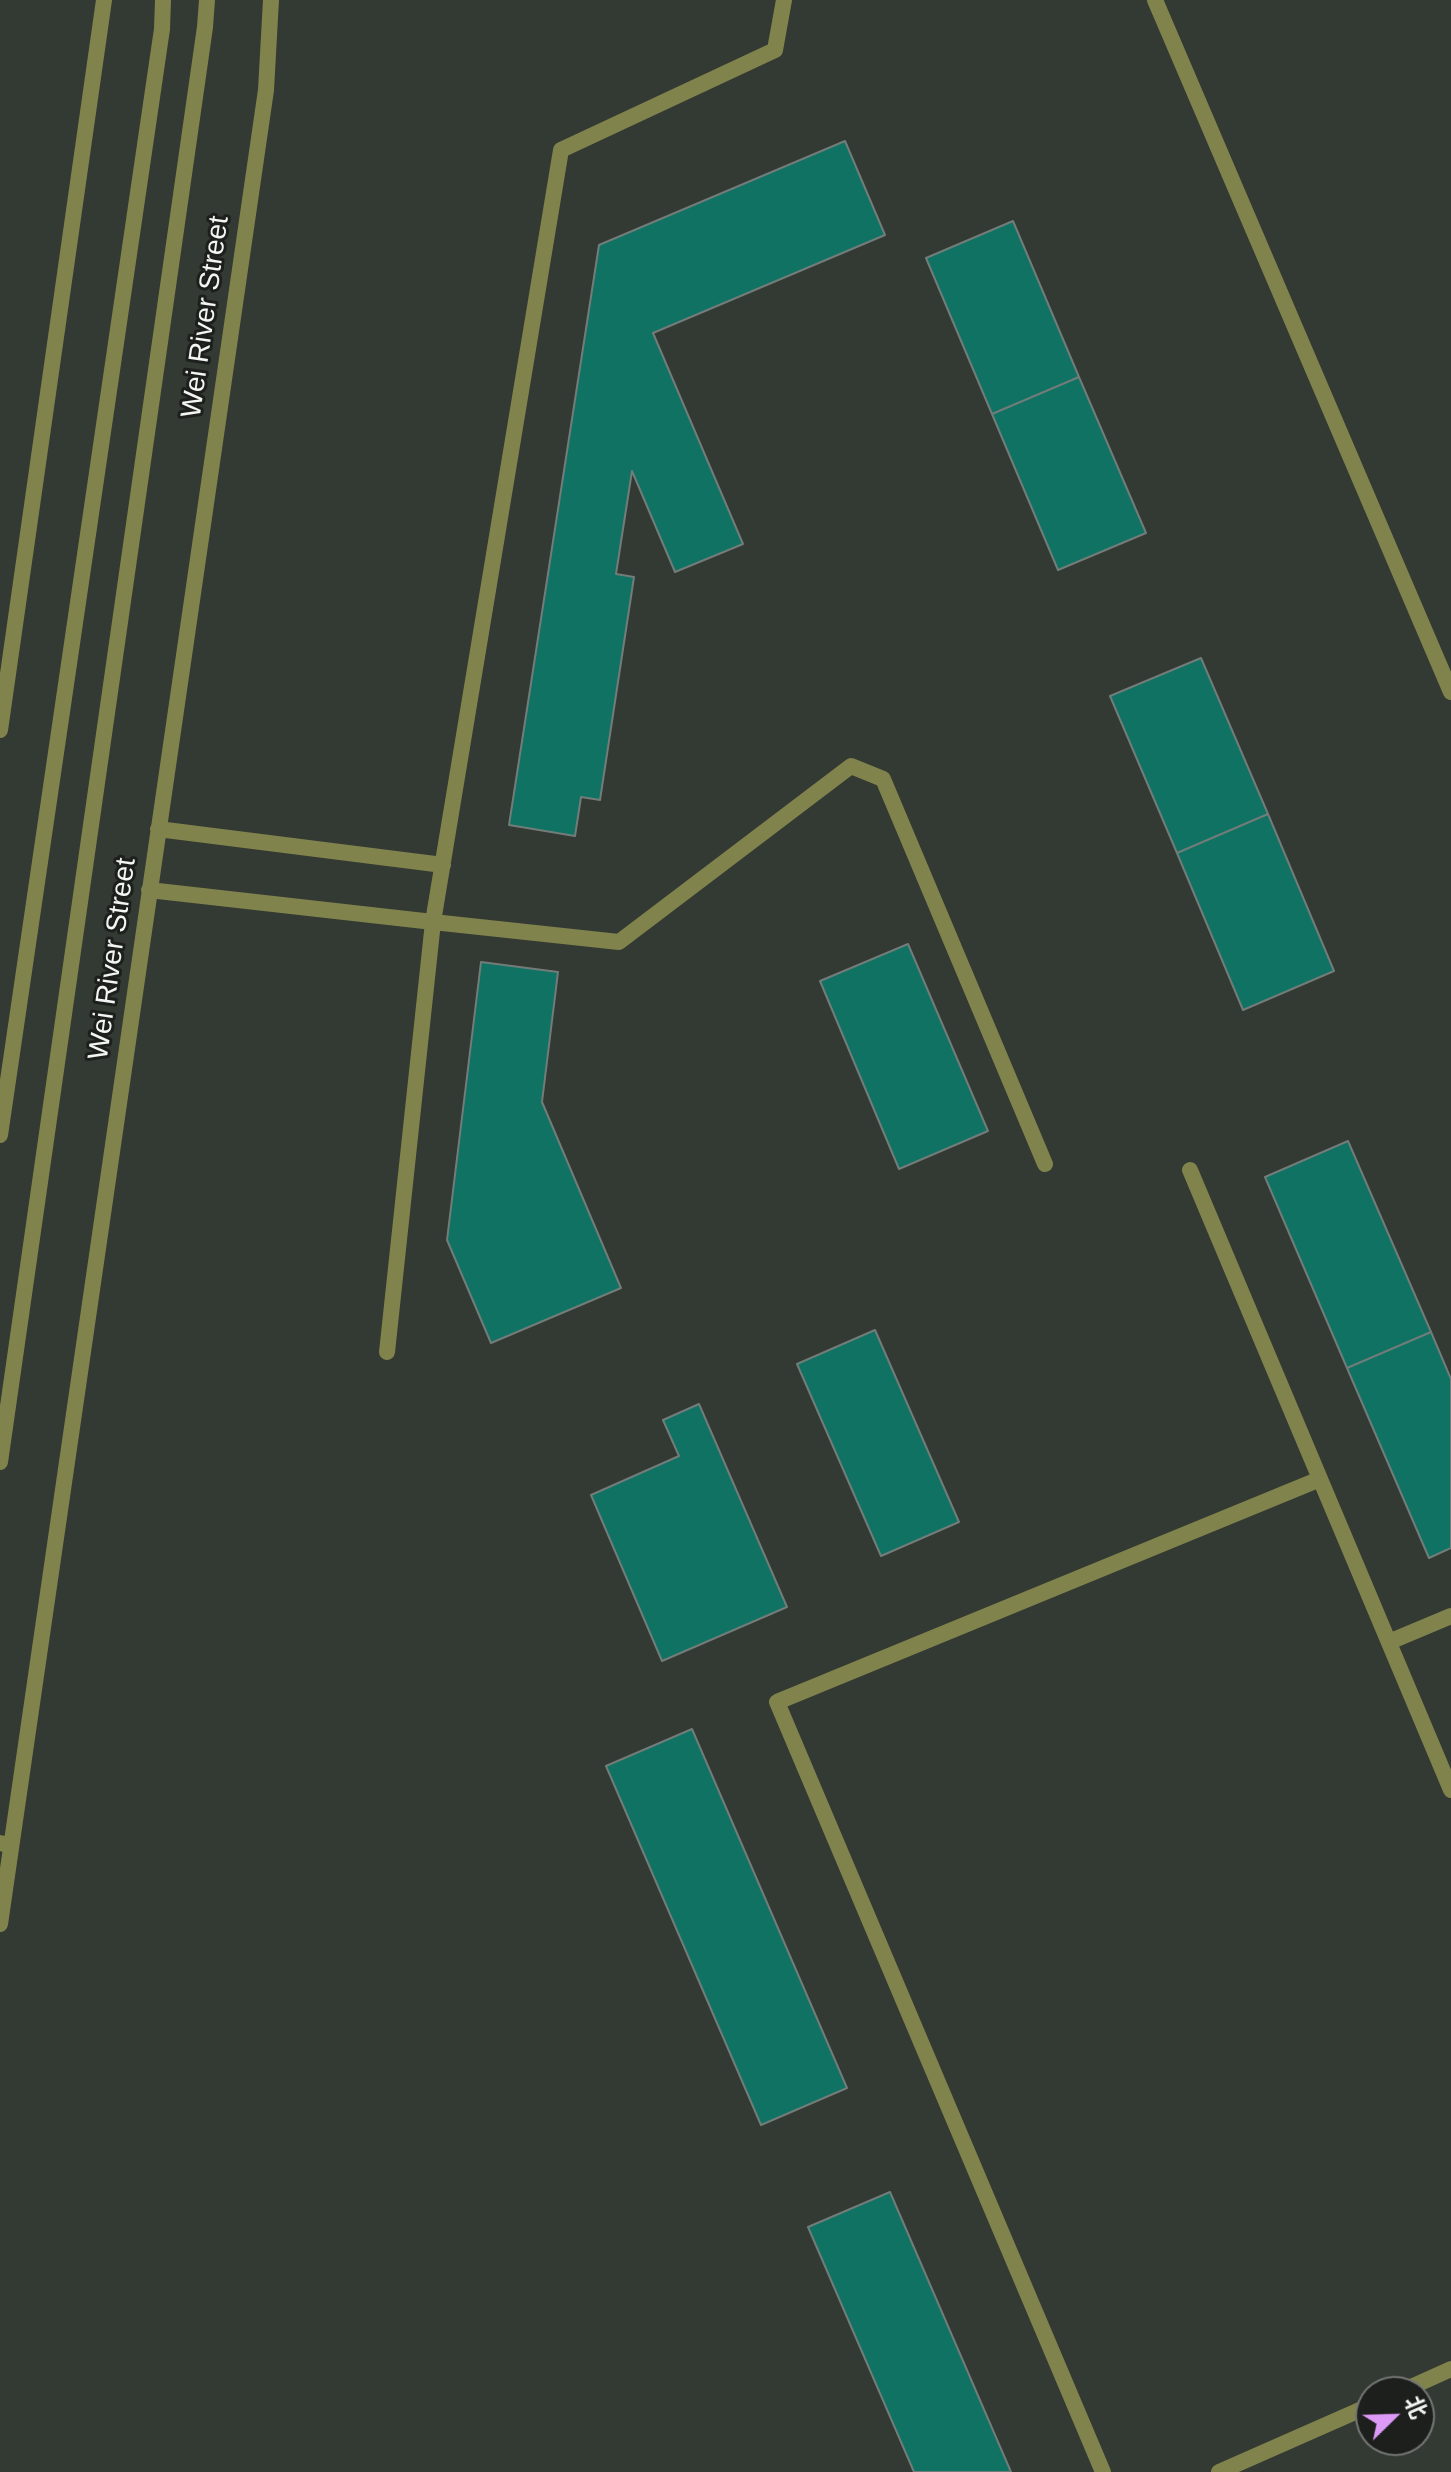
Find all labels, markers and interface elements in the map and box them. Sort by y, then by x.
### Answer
street label: Wei River Street [175,214,237,420]
street label: Wei River Street [82,856,144,1062]
north arrow [1355,2376,1435,2456]
text: 北 [1400,2392,1432,2422]

